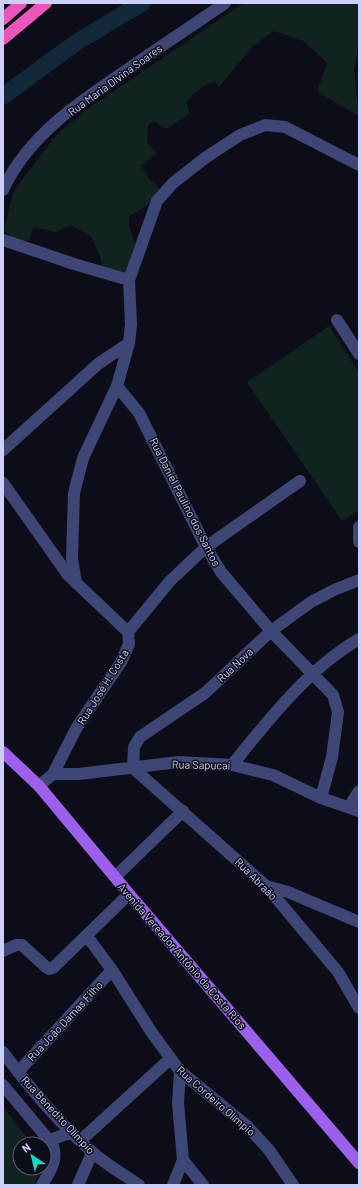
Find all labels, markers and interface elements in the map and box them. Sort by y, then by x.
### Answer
street label: Rua Maria Divina Soares [65,41,164,118]
street label: Rua Daniel Paulino dos Santos [147,436,223,568]
street label: Rua Nova [214,645,255,685]
street label: Rua José H. Costa [74,647,131,727]
street label: Rua Sapucaí [172,757,231,772]
street label: Rua Abraão [233,855,280,902]
street label: Avenida Vereador Antônio da Costa Rios [116,880,249,1031]
street label: Rua João Damas Filho [24,978,105,1063]
street label: Rua Cordeiro Olímpio [174,1063,258,1138]
street label: Rua Benedito Olímpio [19,1073,98,1156]
north arrow [12,1136,52,1176]
text: N [19,1140,33,1155]

